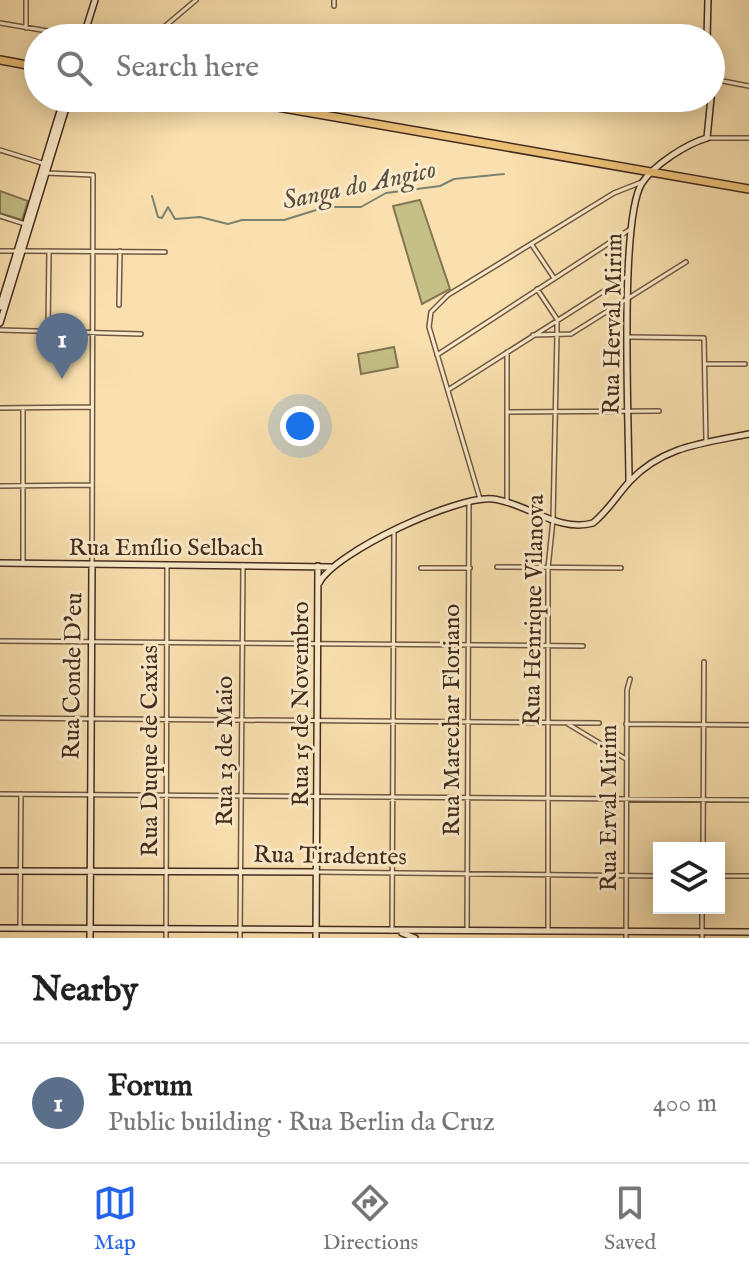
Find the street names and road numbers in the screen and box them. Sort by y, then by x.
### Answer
street label: Rua Herval Mirim [596,233,631,415]
street label: Rua Henrique Vilanova [517,493,552,726]
street label: Rua Emílio Selbach [69,533,264,564]
street label: Rua Conde D'eu [57,592,90,760]
street label: Rua 15 de Novembro [286,601,317,807]
street label: Rua Marechar Floriano [437,604,468,836]
street label: Rua Duque de Caxias [135,645,166,857]
street label: Rua 13 de Maio [210,676,241,826]
street label: Rua Erval Mirim [594,724,625,892]
street label: Rua Tiradentes [253,840,407,873]

